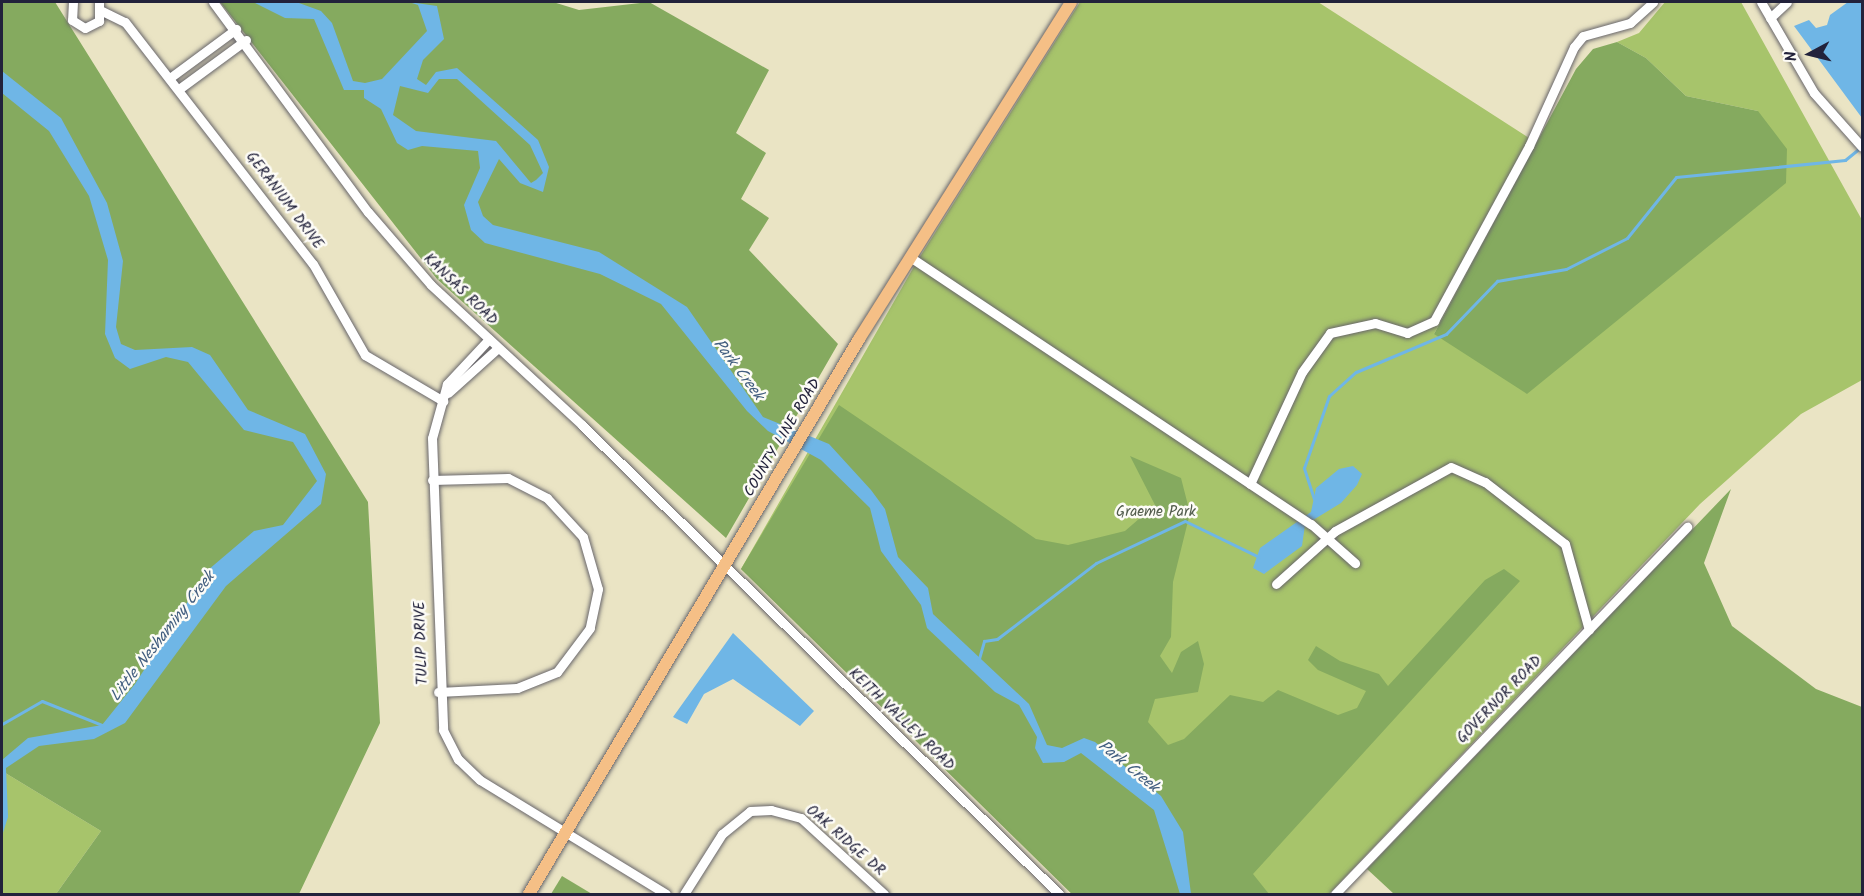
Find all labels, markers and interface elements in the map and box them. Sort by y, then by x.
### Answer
north arrow [1780,24,1840,84]
text: N [1779,50,1805,63]
street label: GERANIUM DRIVE [242,149,326,253]
street label: KANSAS ROAD [419,250,501,330]
water label: Park Creek [709,335,767,405]
street label: COUNTY LINE ROAD [741,376,825,500]
park label: Graeme Park [1116,504,1196,522]
water label: Little Neshaminy Creek [106,568,220,706]
street label: TULIP DRIVE [412,601,432,685]
street label: GOVERNOR ROAD [1454,652,1546,748]
street label: KEITH VALLEY ROAD [844,665,958,775]
water label: Park Creek [1094,737,1162,797]
street label: OAK RIDGE DR [802,802,888,880]

